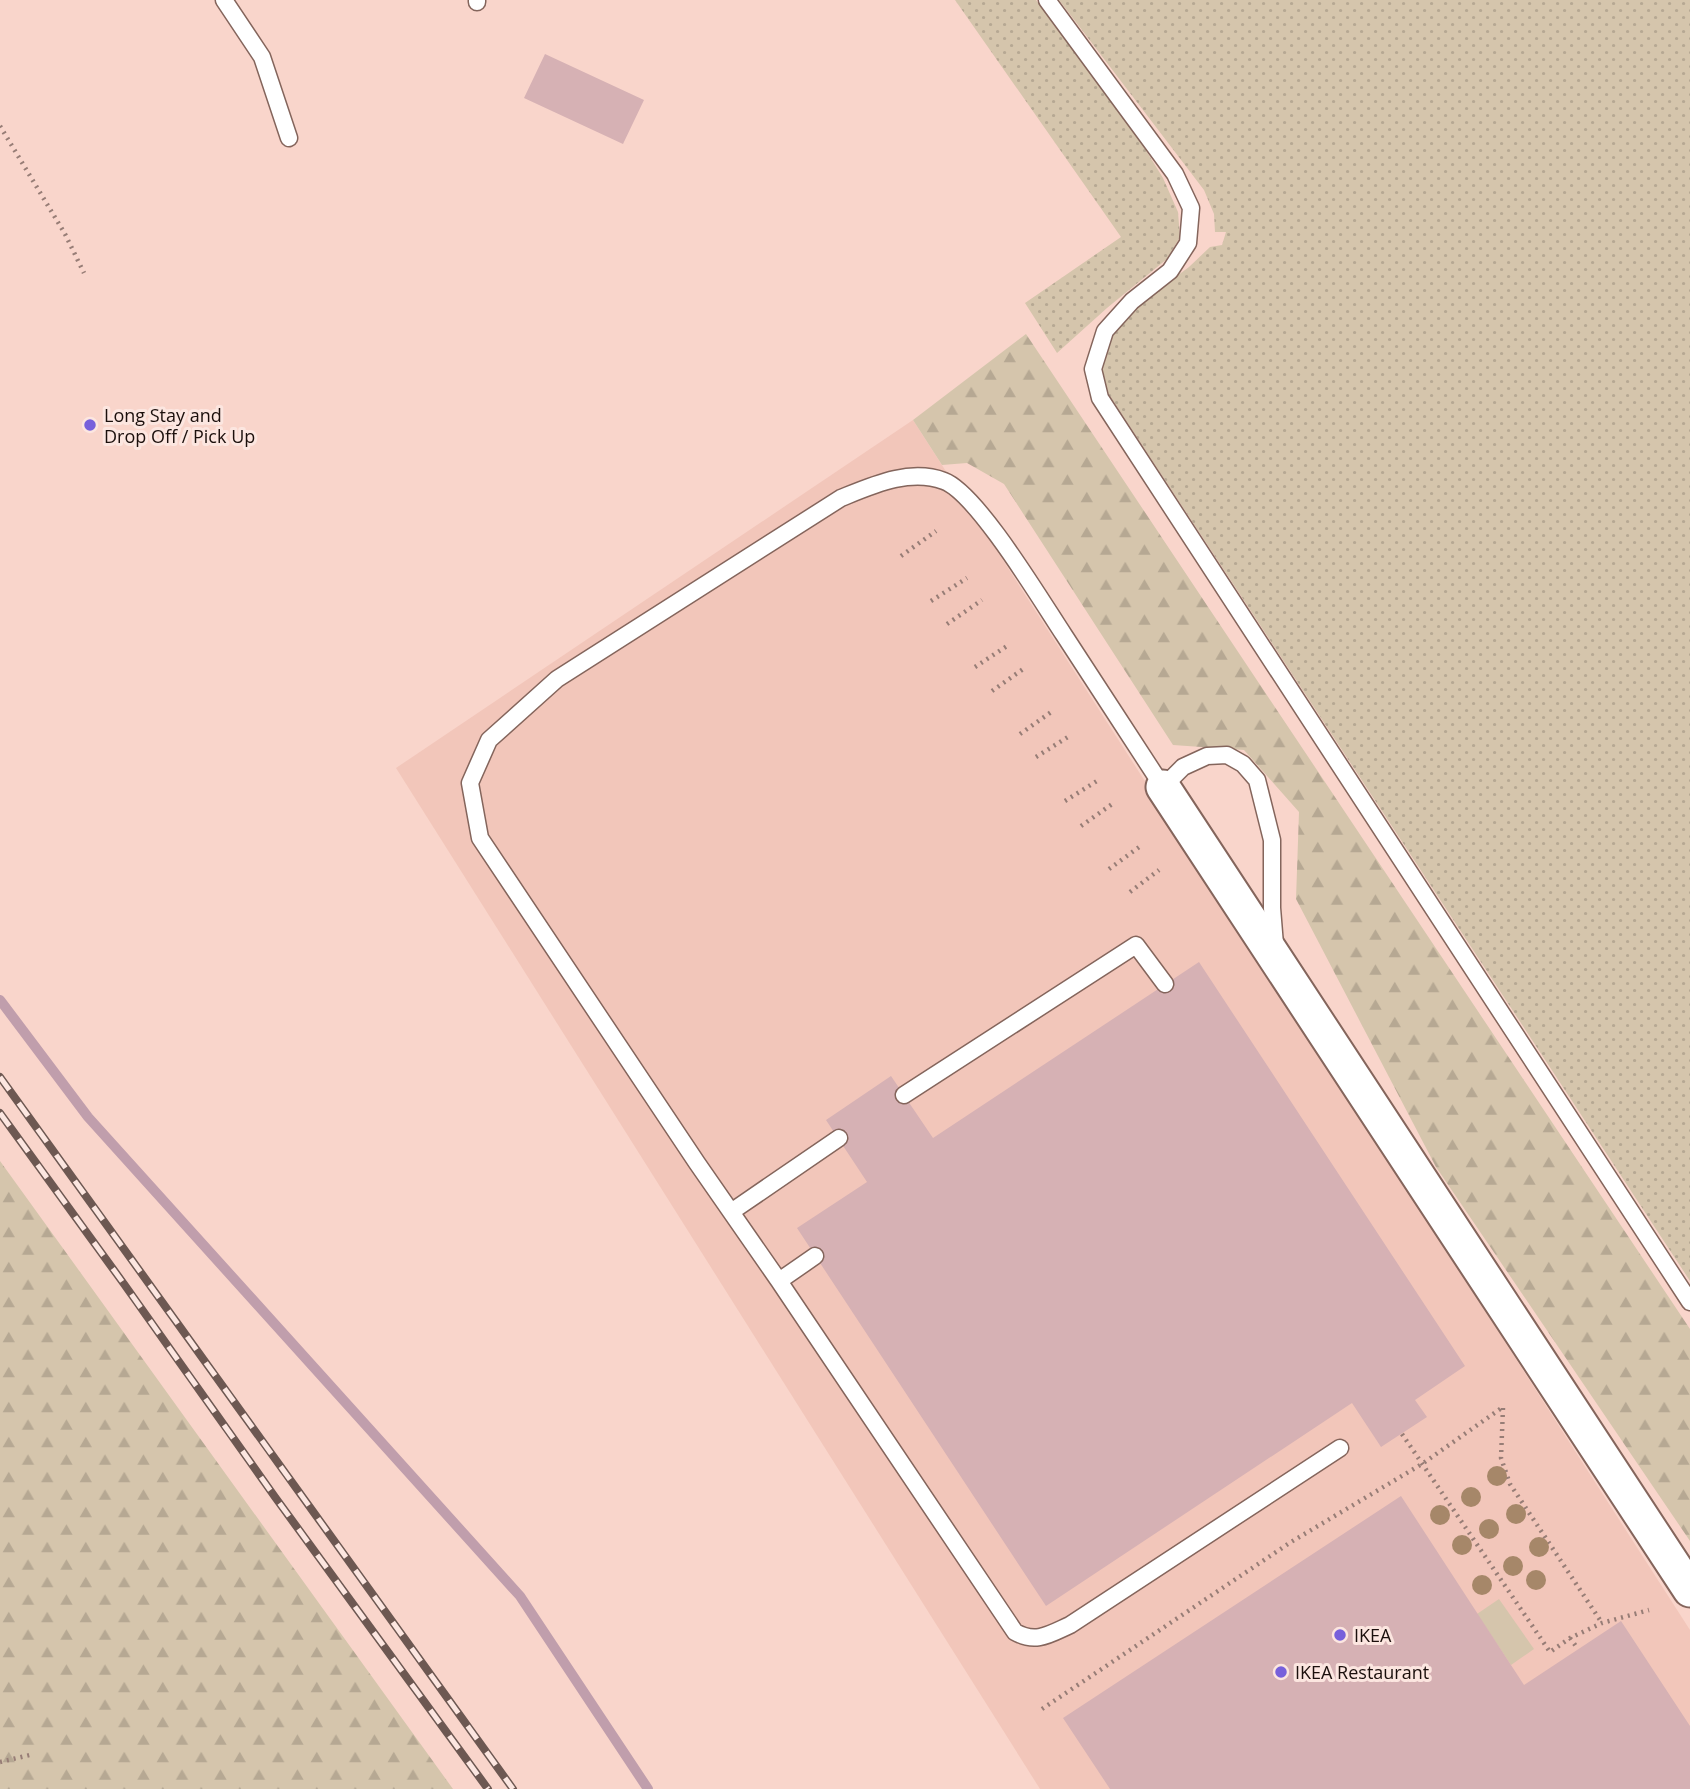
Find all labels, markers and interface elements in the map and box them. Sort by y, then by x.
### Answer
place label: Long Stay and Drop Off / Pick Up [104,403,255,448]
marker: Long Stay and Drop Off / Pick Up [82,417,98,433]
place label: IKEA [1354,1623,1392,1647]
marker: IKEA [1332,1627,1348,1643]
place label: IKEA Restaurant [1295,1660,1429,1684]
marker: IKEA Restaurant [1273,1664,1289,1680]

